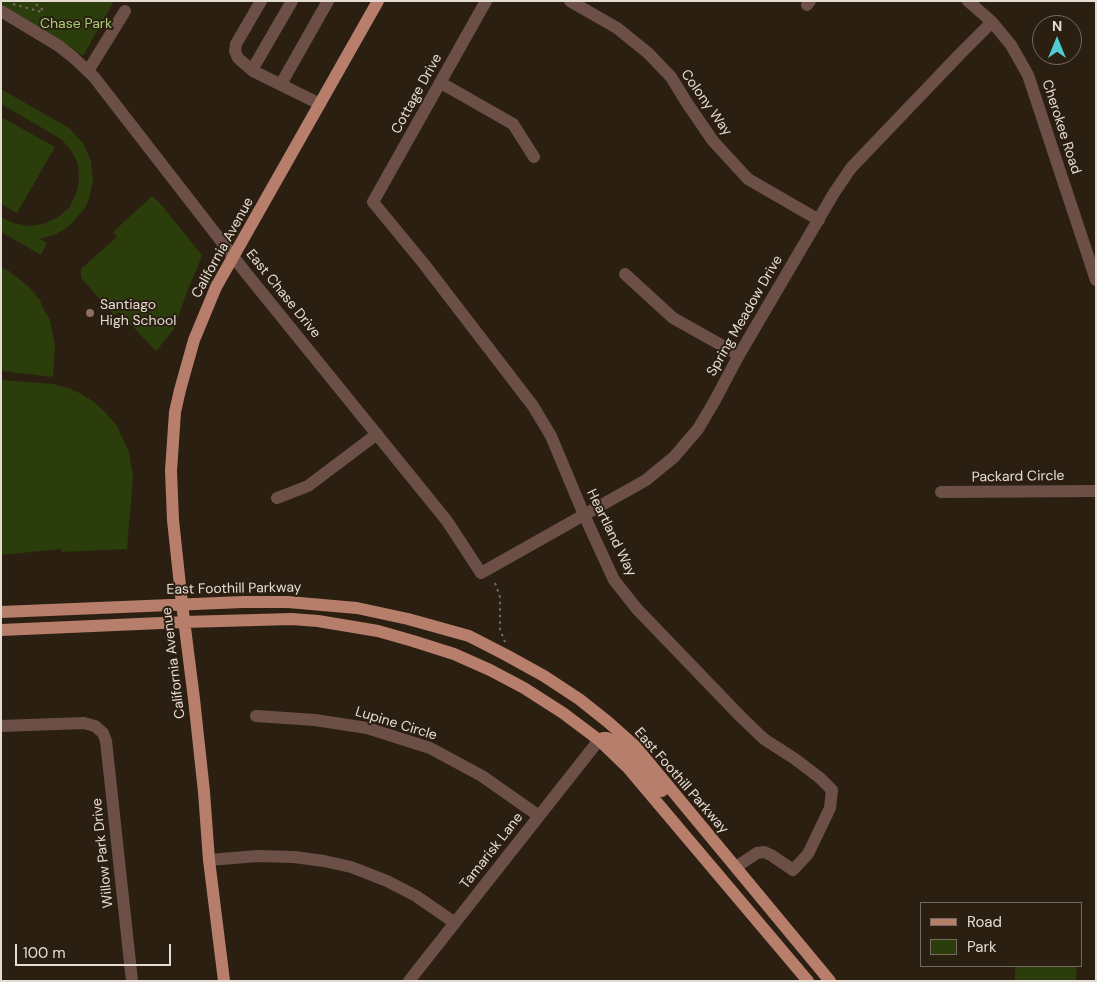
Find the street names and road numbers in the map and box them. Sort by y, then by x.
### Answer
street label: Cottage Drive [388,51,446,137]
street label: Colony Way [677,67,735,139]
street label: Cherokee Road [1038,78,1084,176]
street label: California Avenue [188,195,258,301]
street label: East Chase Drive [242,246,324,342]
street label: Spring Meadow Drive [704,253,786,379]
street label: Packard Circle [971,468,1065,486]
street label: Heartland Way [583,487,639,579]
street label: East Foothill Parkway [166,579,302,599]
street label: California Avenue [159,606,189,720]
street label: Lupine Circle [353,704,439,744]
street label: East Foothill Parkway [630,725,732,837]
street label: Willow Park Drive [89,797,117,909]
street label: Tamarisk Lane [457,810,527,892]

